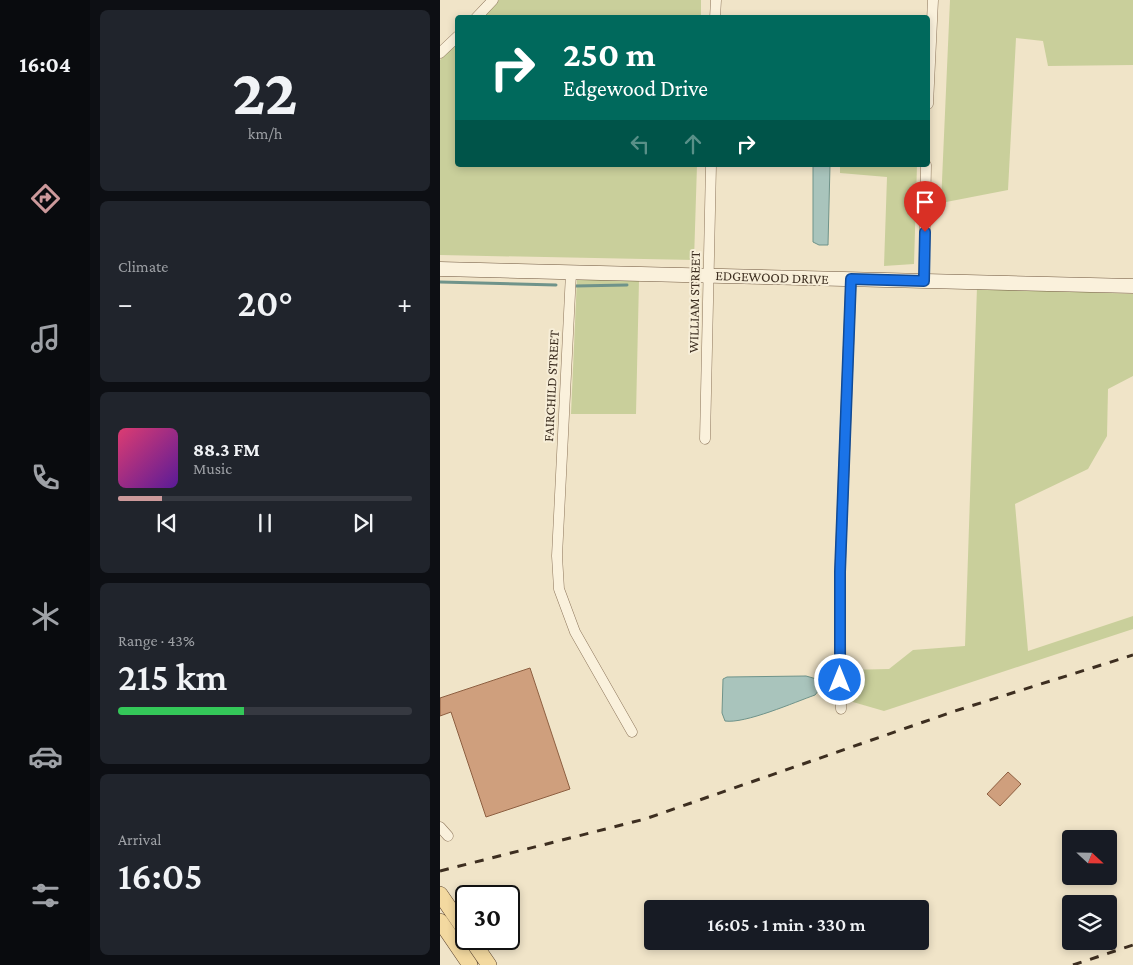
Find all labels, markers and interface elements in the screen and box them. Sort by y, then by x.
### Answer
icon: right [480,35,545,100]
text: 250 m [563,35,656,74]
text: 16:04 [19,52,71,77]
text: 22 [232,56,298,128]
text: Edgewood Drive [563,76,708,101]
text: km/h [248,125,282,142]
icon: left [626,130,654,158]
icon: ahead [679,130,707,158]
icon: right [732,130,760,158]
icon: directions [28,181,63,216]
pin [904,181,946,232]
icon: arrive [911,188,939,216]
street label: WILLIAM STREET [685,250,703,353]
text: Climate [118,258,168,275]
street label: EDGEWOOD DRIVE [715,267,829,287]
text: 20° [237,282,293,324]
text: − [118,288,133,319]
text: + [397,288,412,319]
icon: music [28,321,63,356]
street label: FAIRCHILD STREET [540,329,562,442]
text: 88.3 FM [193,439,260,460]
icon: phone [28,460,63,495]
text: Music [193,460,232,477]
icon: previous [153,509,181,537]
icon: pause [251,509,279,537]
icon: next [349,509,377,537]
icon: climate [28,599,63,634]
text: Range · 43% [118,632,195,649]
position arrow [813,653,865,705]
text: 215 km [118,656,227,698]
icon: car [28,739,63,774]
north arrow [1062,830,1118,885]
map controls [1062,830,1117,950]
text: Arrival [118,831,162,848]
text: 16:05 [118,855,202,897]
icon: filters [28,878,63,913]
speed limit sign: 30 [455,885,520,950]
button: layers [1062,895,1117,950]
text: 16:05 · 1 min · 330 m [707,914,866,935]

